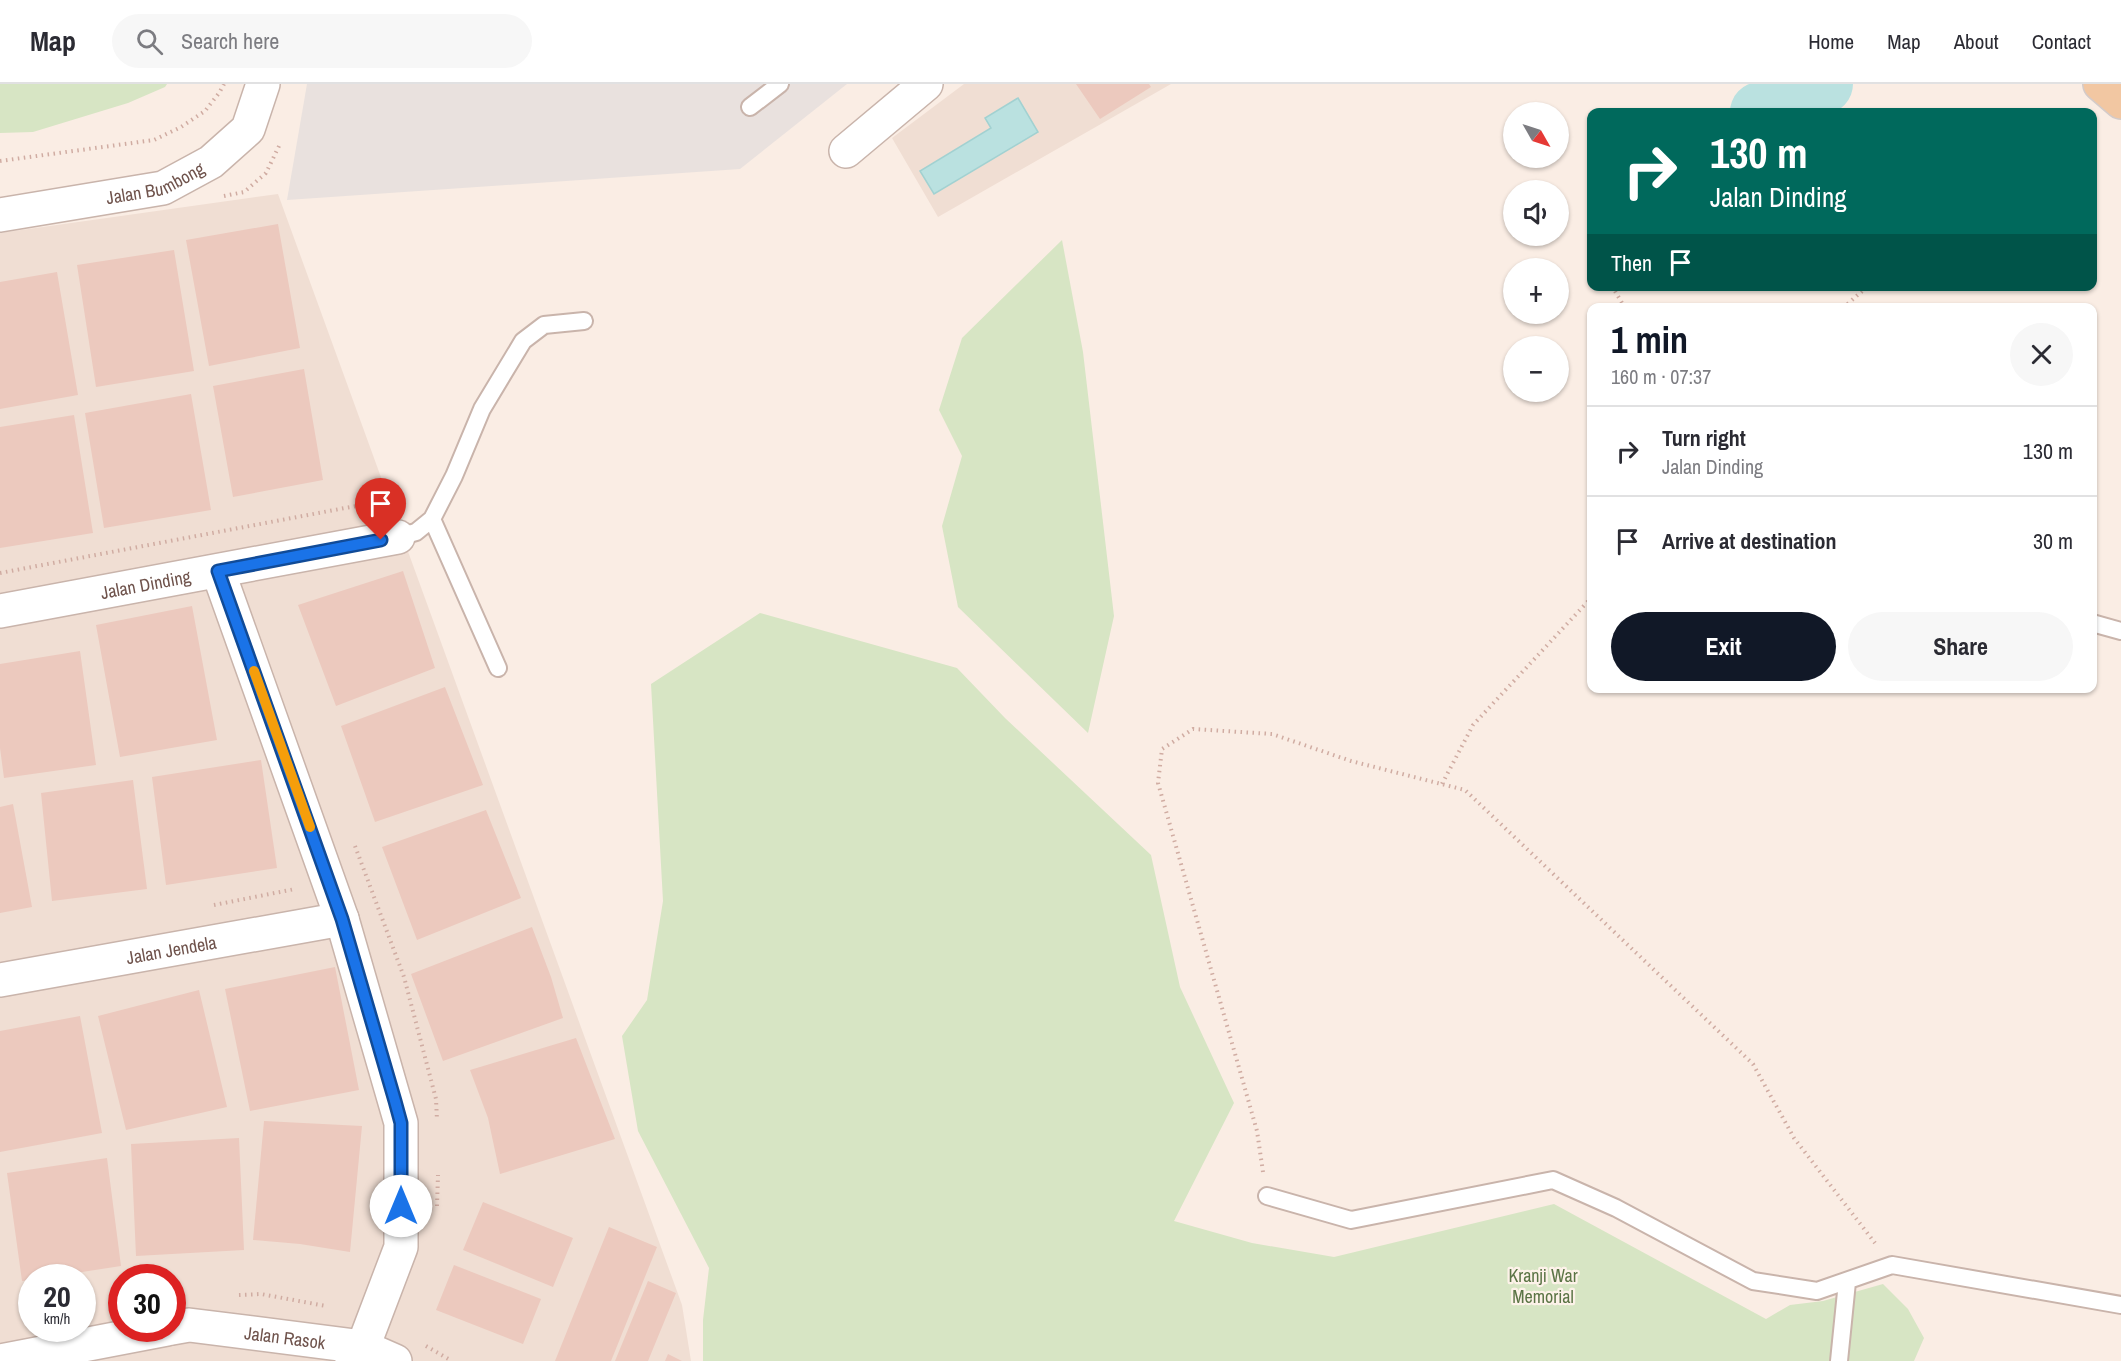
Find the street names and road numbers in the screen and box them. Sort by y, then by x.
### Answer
street label: Jalan Bumbong [104,155,209,210]
street label: Jalan Dinding [98,563,193,605]
street label: Jalan Jendela [124,929,218,970]
street label: Jalan Rasok [243,1320,327,1355]

